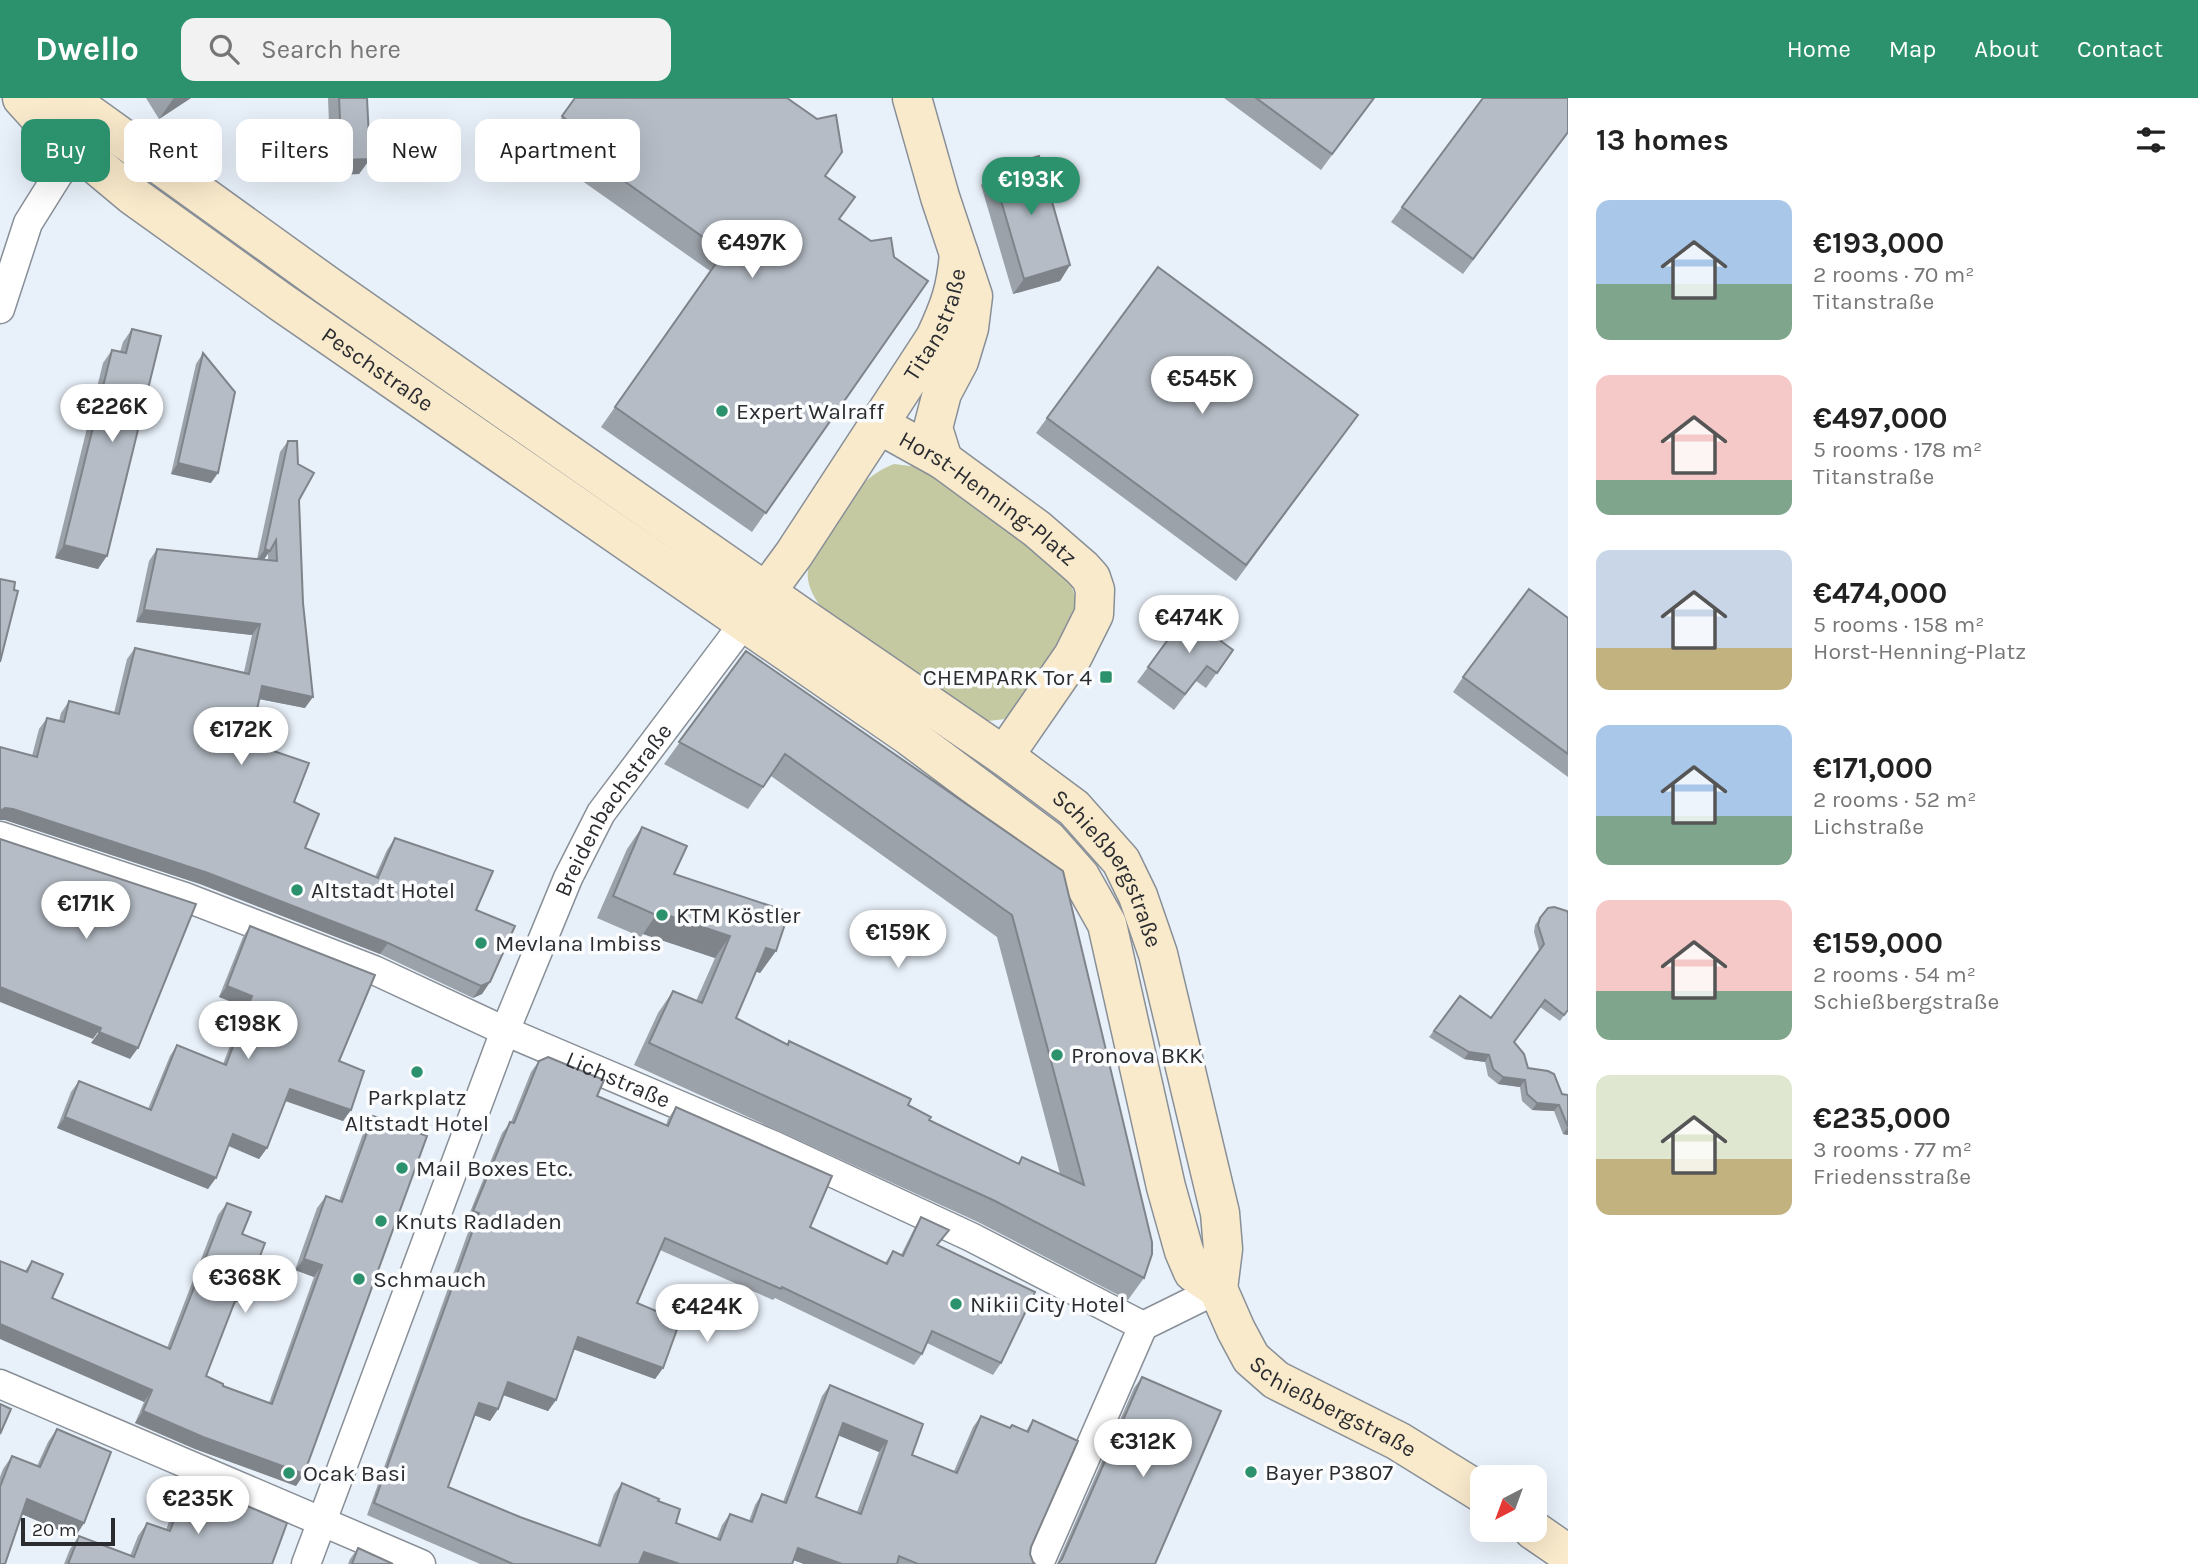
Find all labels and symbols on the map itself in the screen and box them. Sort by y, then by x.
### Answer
pin: €193K [982,158,1080,217]
pin: €497K [703,220,801,280]
street label: Titanstraße [898,266,971,386]
street label: Peschstraße [316,321,439,417]
pin: €545K [1153,356,1251,416]
pin: €226K [63,384,161,444]
place label: Expert Walraff [736,398,884,425]
marker: Expert Walraff [714,403,730,419]
street label: Horst-Henning-Platz [894,425,1082,571]
pin: €474K [1140,596,1238,655]
place label: CHEMPARK Tor 4 [923,664,1092,691]
marker: CHEMPARK Tor 4 [1098,669,1114,685]
pin: €172K [192,708,290,767]
street label: Breidenbachstraße [549,718,678,901]
street label: Schießbergstraße [1047,784,1168,951]
place label: Altstadt Hotel [311,877,455,904]
pin: €171K [37,882,135,941]
marker: Altstadt Hotel [289,882,305,898]
place label: KTM Köstler [676,902,801,929]
marker: KTM Köstler [654,907,670,923]
pin: €159K [849,910,947,970]
place label: Mevlana Imbiss [495,930,662,957]
marker: Mevlana Imbiss [473,935,489,951]
pin: €198K [199,1002,297,1061]
place label: Pronova BKK [1071,1042,1203,1069]
street label: Lichstraße [562,1046,674,1114]
marker: Pronova BKK [1049,1047,1065,1063]
marker: Parkplatz Altstadt Hotel [409,1064,425,1080]
place label: Parkplatz Altstadt Hotel [345,1084,489,1137]
place label: Mail Boxes Etc. [416,1155,572,1182]
marker: Mail Boxes Etc. [394,1160,410,1176]
place label: Knuts Radladen [395,1208,562,1235]
marker: Knuts Radladen [373,1213,389,1229]
pin: €368K [196,1256,294,1315]
place label: Schmauch [373,1266,487,1293]
marker: Schmauch [351,1271,367,1287]
pin: €424K [658,1284,756,1344]
place label: Nikii City Hotel [970,1291,1125,1318]
marker: Nikii City Hotel [948,1296,964,1312]
street label: Schießbergstraße [1244,1350,1421,1463]
pin: €312K [1094,1420,1192,1479]
place label: Bayer P3807 [1265,1459,1393,1486]
place label: Ocak Basi [303,1460,407,1487]
marker: Bayer P3807 [1243,1464,1259,1480]
marker: Ocak Basi [281,1465,297,1481]
north arrow [1470,1465,1547,1542]
pin: €235K [149,1476,247,1536]
scale bar [21,1515,116,1547]

